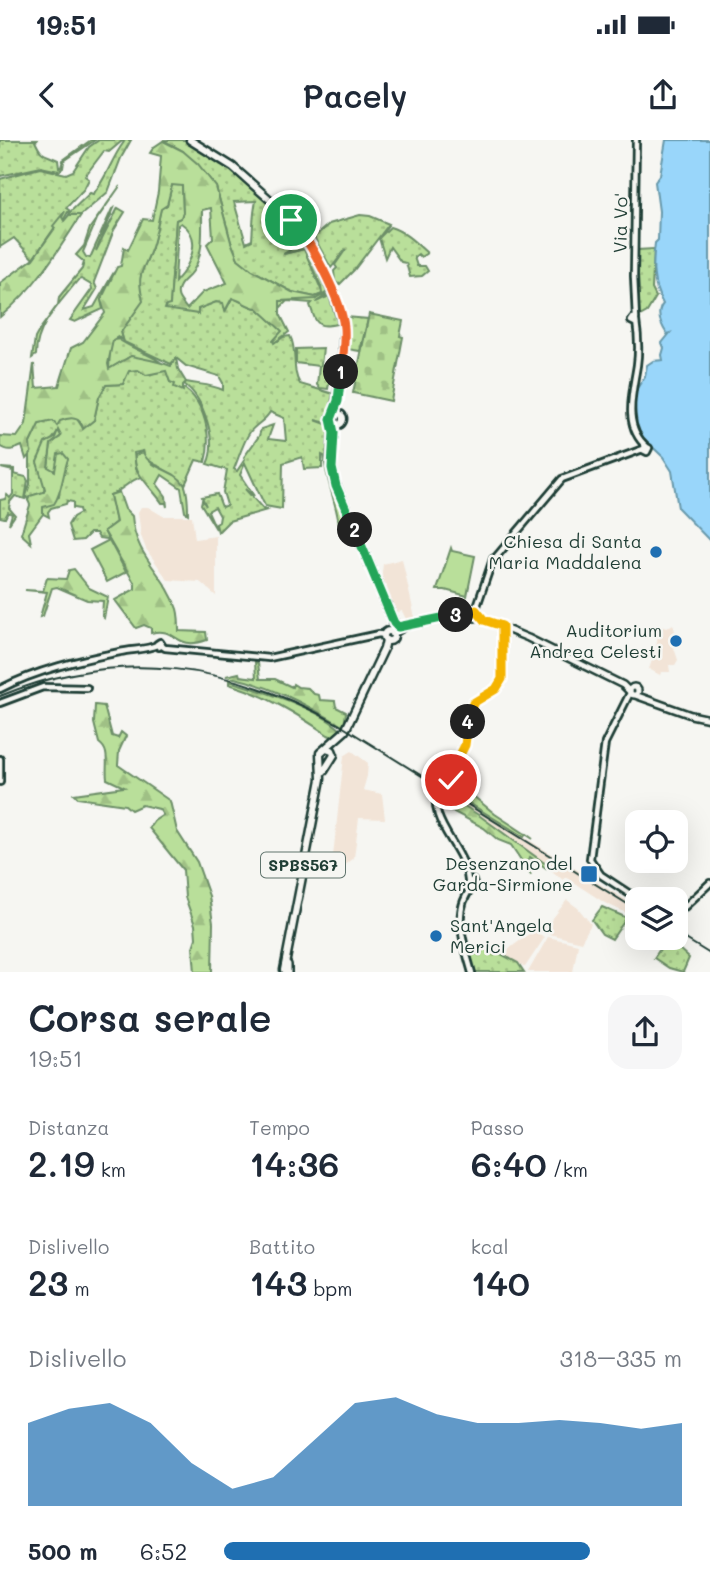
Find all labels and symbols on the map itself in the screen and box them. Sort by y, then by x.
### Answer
pin [261,190,321,250]
street label: Via Vo' [607,193,633,253]
pin: 1 [324,355,358,390]
pin: 2 [338,512,372,548]
place label: Chiesa di Santa Maria Maddalena [488,529,642,574]
marker: Chiesa di Santa Maria Maddalena [648,544,664,560]
pin: 3 [438,598,474,632]
place label: Auditorium Andrea Celesti [529,618,662,663]
marker: Auditorium Andrea Celesti [668,633,684,649]
pin: 4 [450,704,486,740]
pin [421,750,481,810]
place label: Desenzano del Garda-Sirmione [433,851,573,896]
road number: SPBS567 [261,852,345,878]
marker: Desenzano del Garda-Sirmione [579,864,599,884]
place label: Sant'Angela Merici [450,913,553,958]
marker: Sant'Angela Merici [428,928,444,944]

